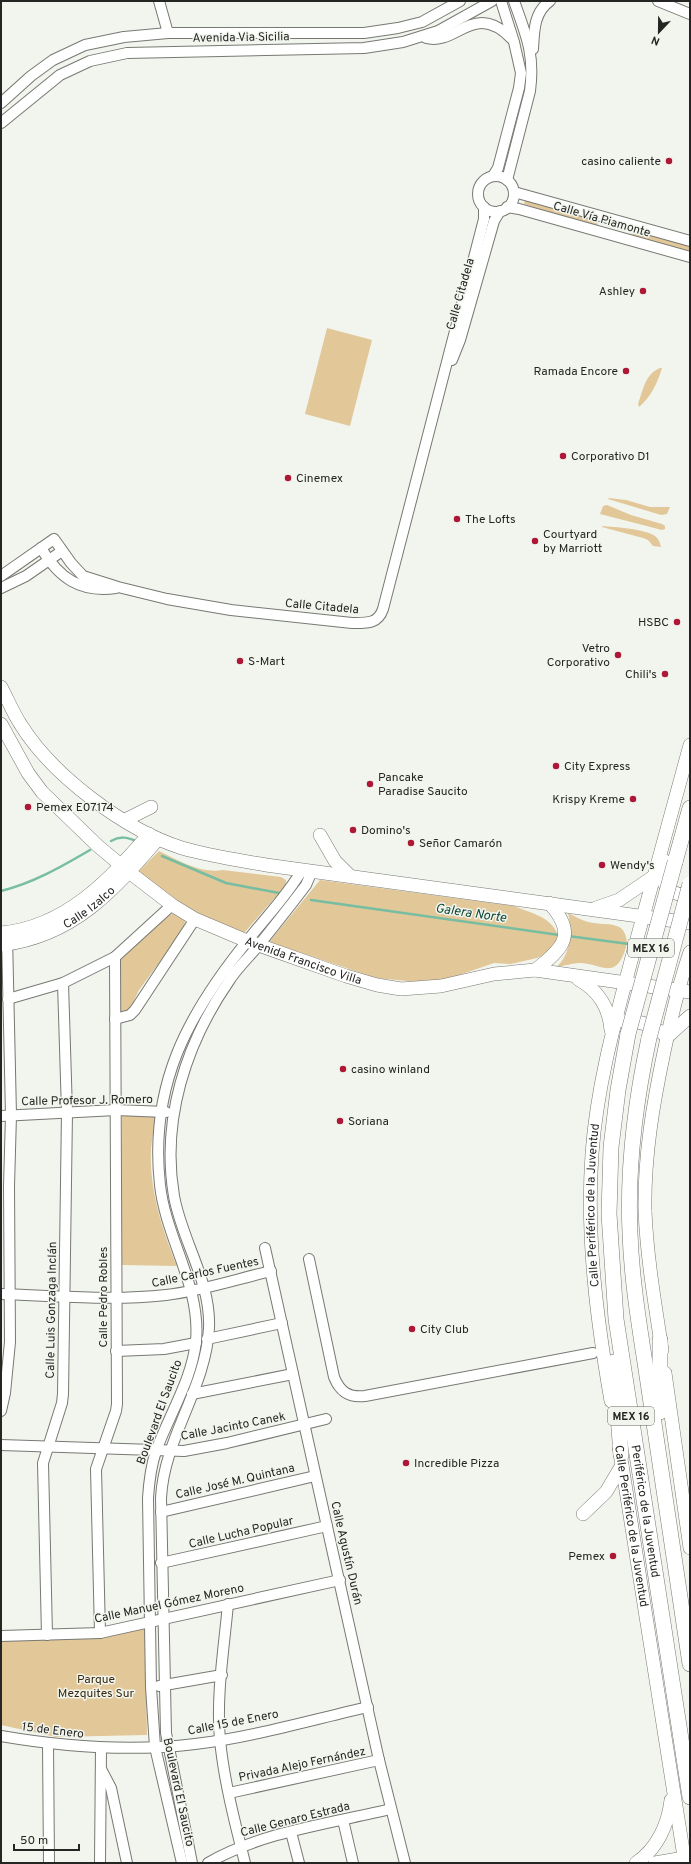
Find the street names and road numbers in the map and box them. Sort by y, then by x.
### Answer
street label: Avenida Via Sicilia [192,29,290,47]
street label: Calle Vía Piamonte [551,198,652,242]
street label: Calle Citadela [443,256,479,332]
street label: Calle Citadela [284,596,359,618]
street label: Calle Izalco [60,883,119,933]
street label: Avenida Francisco Villa [242,934,363,989]
road number: MEX 16 [628,939,674,957]
street label: Calle Profesor J. Romero [21,1092,153,1110]
street label: Calle Periférico de la Juventud [583,1123,604,1288]
street label: Calle Luis Gonzaga Inclán [43,1241,61,1379]
street label: Calle Pedro Robles [96,1247,112,1347]
street label: Calle Carlos Fuentes [150,1254,260,1292]
street label: Boulevard El Saucito [134,1357,186,1467]
road number: MEX 16 [608,1407,654,1425]
street label: Calle Jacinto Canek [180,1409,287,1445]
street label: Calle Periférico de la Juventud [610,1444,651,1608]
street label: Periférico de la Juventud [627,1444,663,1579]
street label: Calle José M. Quintana [174,1460,296,1503]
street label: Calle Agustín Durán [326,1500,366,1607]
street label: Calle Lucha Popular [187,1513,295,1553]
street label: Calle Manuel Gómez Moreno [93,1580,246,1628]
street label: Calle 15 de Enero [186,1706,280,1740]
street label: 15 de Enero [21,1719,85,1743]
street label: Boulevard El Saucito [159,1736,197,1848]
street label: Privada Alejo Fernández [237,1744,367,1786]
street label: Calle Genaro Estrada [239,1799,352,1841]

